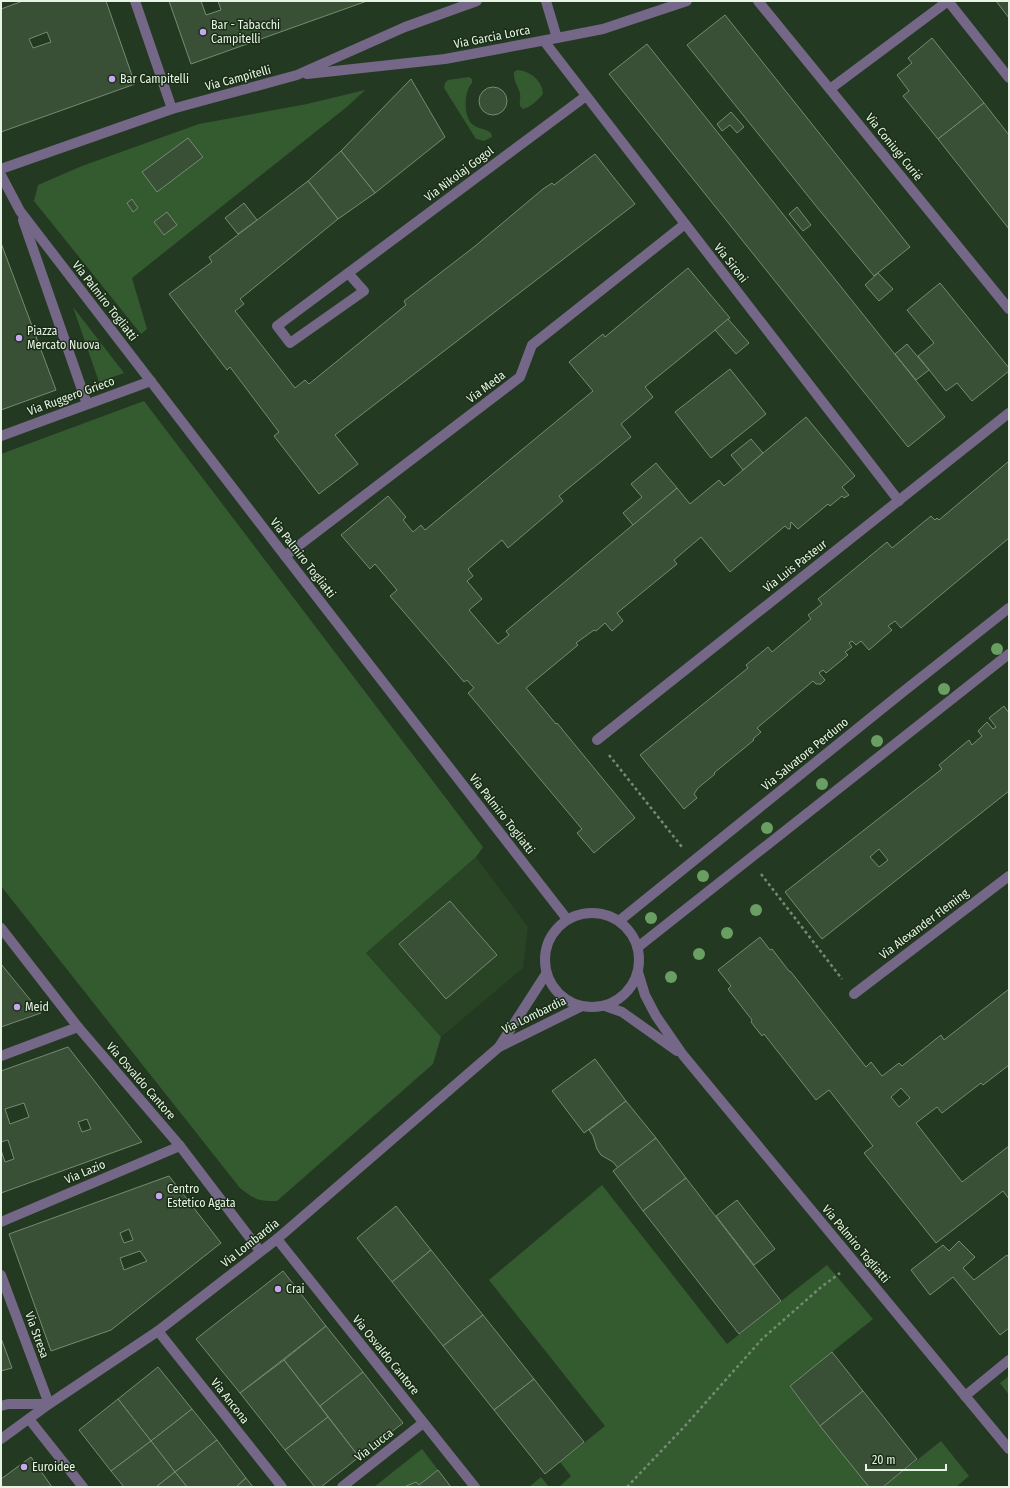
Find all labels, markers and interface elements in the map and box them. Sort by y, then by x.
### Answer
place label: Bar - Tabacchi Campitelli [211,18,280,46]
street label: Via Garcia Lorca [453,23,531,51]
marker: Bar - Tabacchi Campitelli [198,27,208,37]
street label: Via Campitelli [204,63,272,93]
place label: Bar Campitelli [120,72,189,86]
marker: Bar Campitelli [107,74,117,84]
street label: Via Coniugi Curié [863,111,925,183]
street label: Via Nikolaj Gogol [422,144,496,204]
street label: Via Sironi [711,240,751,286]
street label: Via Palmiro Togliatti [69,258,141,344]
place label: Piazza Mercato Nuova [27,324,100,352]
marker: Piazza Mercato Nuova [14,333,24,343]
street label: Via Meda [464,368,508,406]
street label: Via Ruggero Grieco [25,374,117,418]
street label: Via Palmiro Togliatti [267,515,339,601]
street label: Via Luis Pasteur [760,536,830,595]
street label: Via Salvatore Perduno [759,715,851,793]
street label: Via Palmiro Togliatti [466,771,538,857]
street label: Via Alexander Fleming [877,886,972,962]
street label: Via Lombardia [500,993,569,1037]
place label: Meid [25,1000,49,1014]
marker: Meid [12,1002,22,1012]
street label: Via Osvaldo Cantore [104,1039,178,1123]
street label: Via Lazio [62,1157,108,1187]
place label: Centro Estetico Agata [167,1182,236,1210]
marker: Centro Estetico Agata [154,1191,164,1201]
street label: Via Palmiro Togliatti [819,1202,893,1286]
street label: Via Lombardia [218,1216,282,1270]
place label: Crai [286,1282,305,1296]
marker: Crai [273,1284,283,1294]
street label: Via Stresa [22,1310,52,1360]
street label: Via Osvaldo Cantore [350,1313,422,1398]
street label: Via Ancona [208,1375,252,1427]
street label: Via Lucca [352,1426,396,1464]
scale bar [866,1446,946,1472]
text: 20 m [872,1453,896,1467]
place label: Euroidee [32,1460,75,1474]
marker: Euroidee [19,1462,29,1472]

